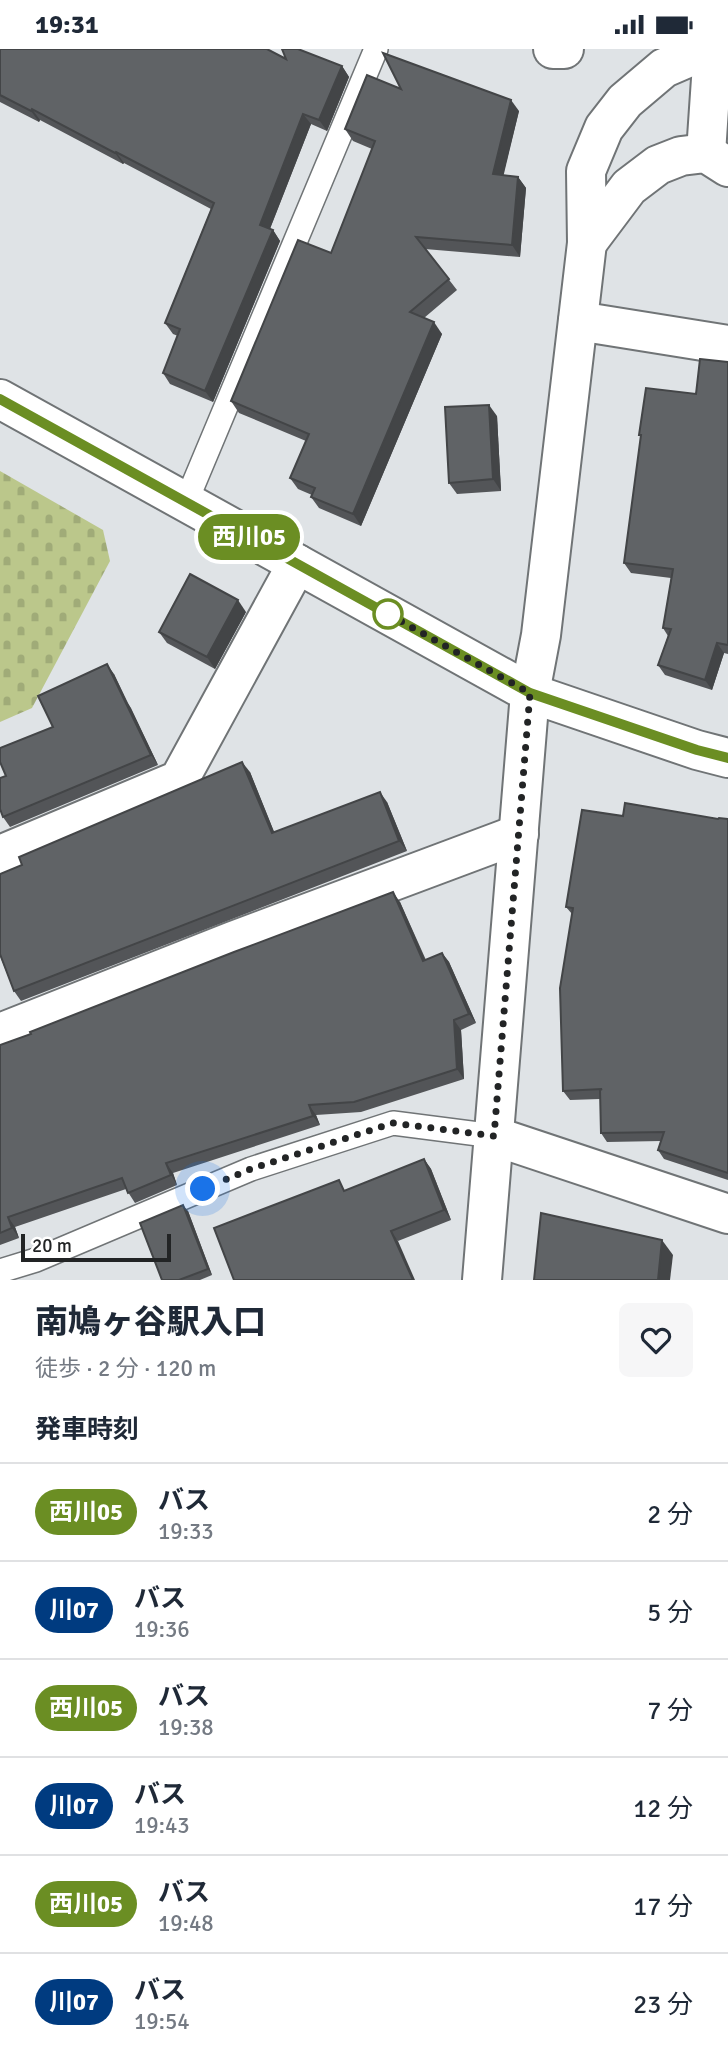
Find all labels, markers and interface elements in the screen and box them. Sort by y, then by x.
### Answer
text: 19:31 [35,9,99,41]
line badge: 西川05 [200,514,298,560]
text: 西川05 [212,522,286,552]
unlabelled marker [373,599,403,629]
your location [185,1171,220,1206]
scale bar [21,1231,172,1263]
text: 20 m [32,1234,72,1258]
text: 南鳩ヶ谷駅入口 [35,1302,266,1343]
button: heart [619,1303,693,1377]
text: 徒歩 · 2 分 · 120 m [35,1354,216,1383]
text: 発車時刻 [35,1414,139,1446]
text: バス [158,1485,210,1517]
text: 西川05 [49,1497,123,1527]
text: 2 分 [647,1499,693,1531]
text: 19:33 [158,1517,214,1546]
text: バス [134,1583,186,1615]
text: 川07 [49,1595,99,1625]
text: 5 分 [647,1597,693,1629]
text: 19:36 [134,1615,190,1644]
text: バス [158,1681,210,1713]
text: 西川05 [49,1693,123,1723]
text: 7 分 [647,1695,693,1727]
text: 19:38 [158,1713,214,1742]
text: バス [134,1779,186,1811]
text: 川07 [49,1791,99,1821]
text: 12 分 [633,1793,693,1825]
text: 19:43 [134,1811,190,1840]
text: バス [158,1877,210,1909]
text: 西川05 [49,1889,123,1919]
text: 17 分 [633,1891,693,1923]
text: 19:48 [158,1909,214,1938]
text: バス [134,1975,186,2007]
text: 川07 [49,1987,99,2017]
text: 23 分 [633,1989,693,2021]
text: 19:54 [134,2007,190,2036]

